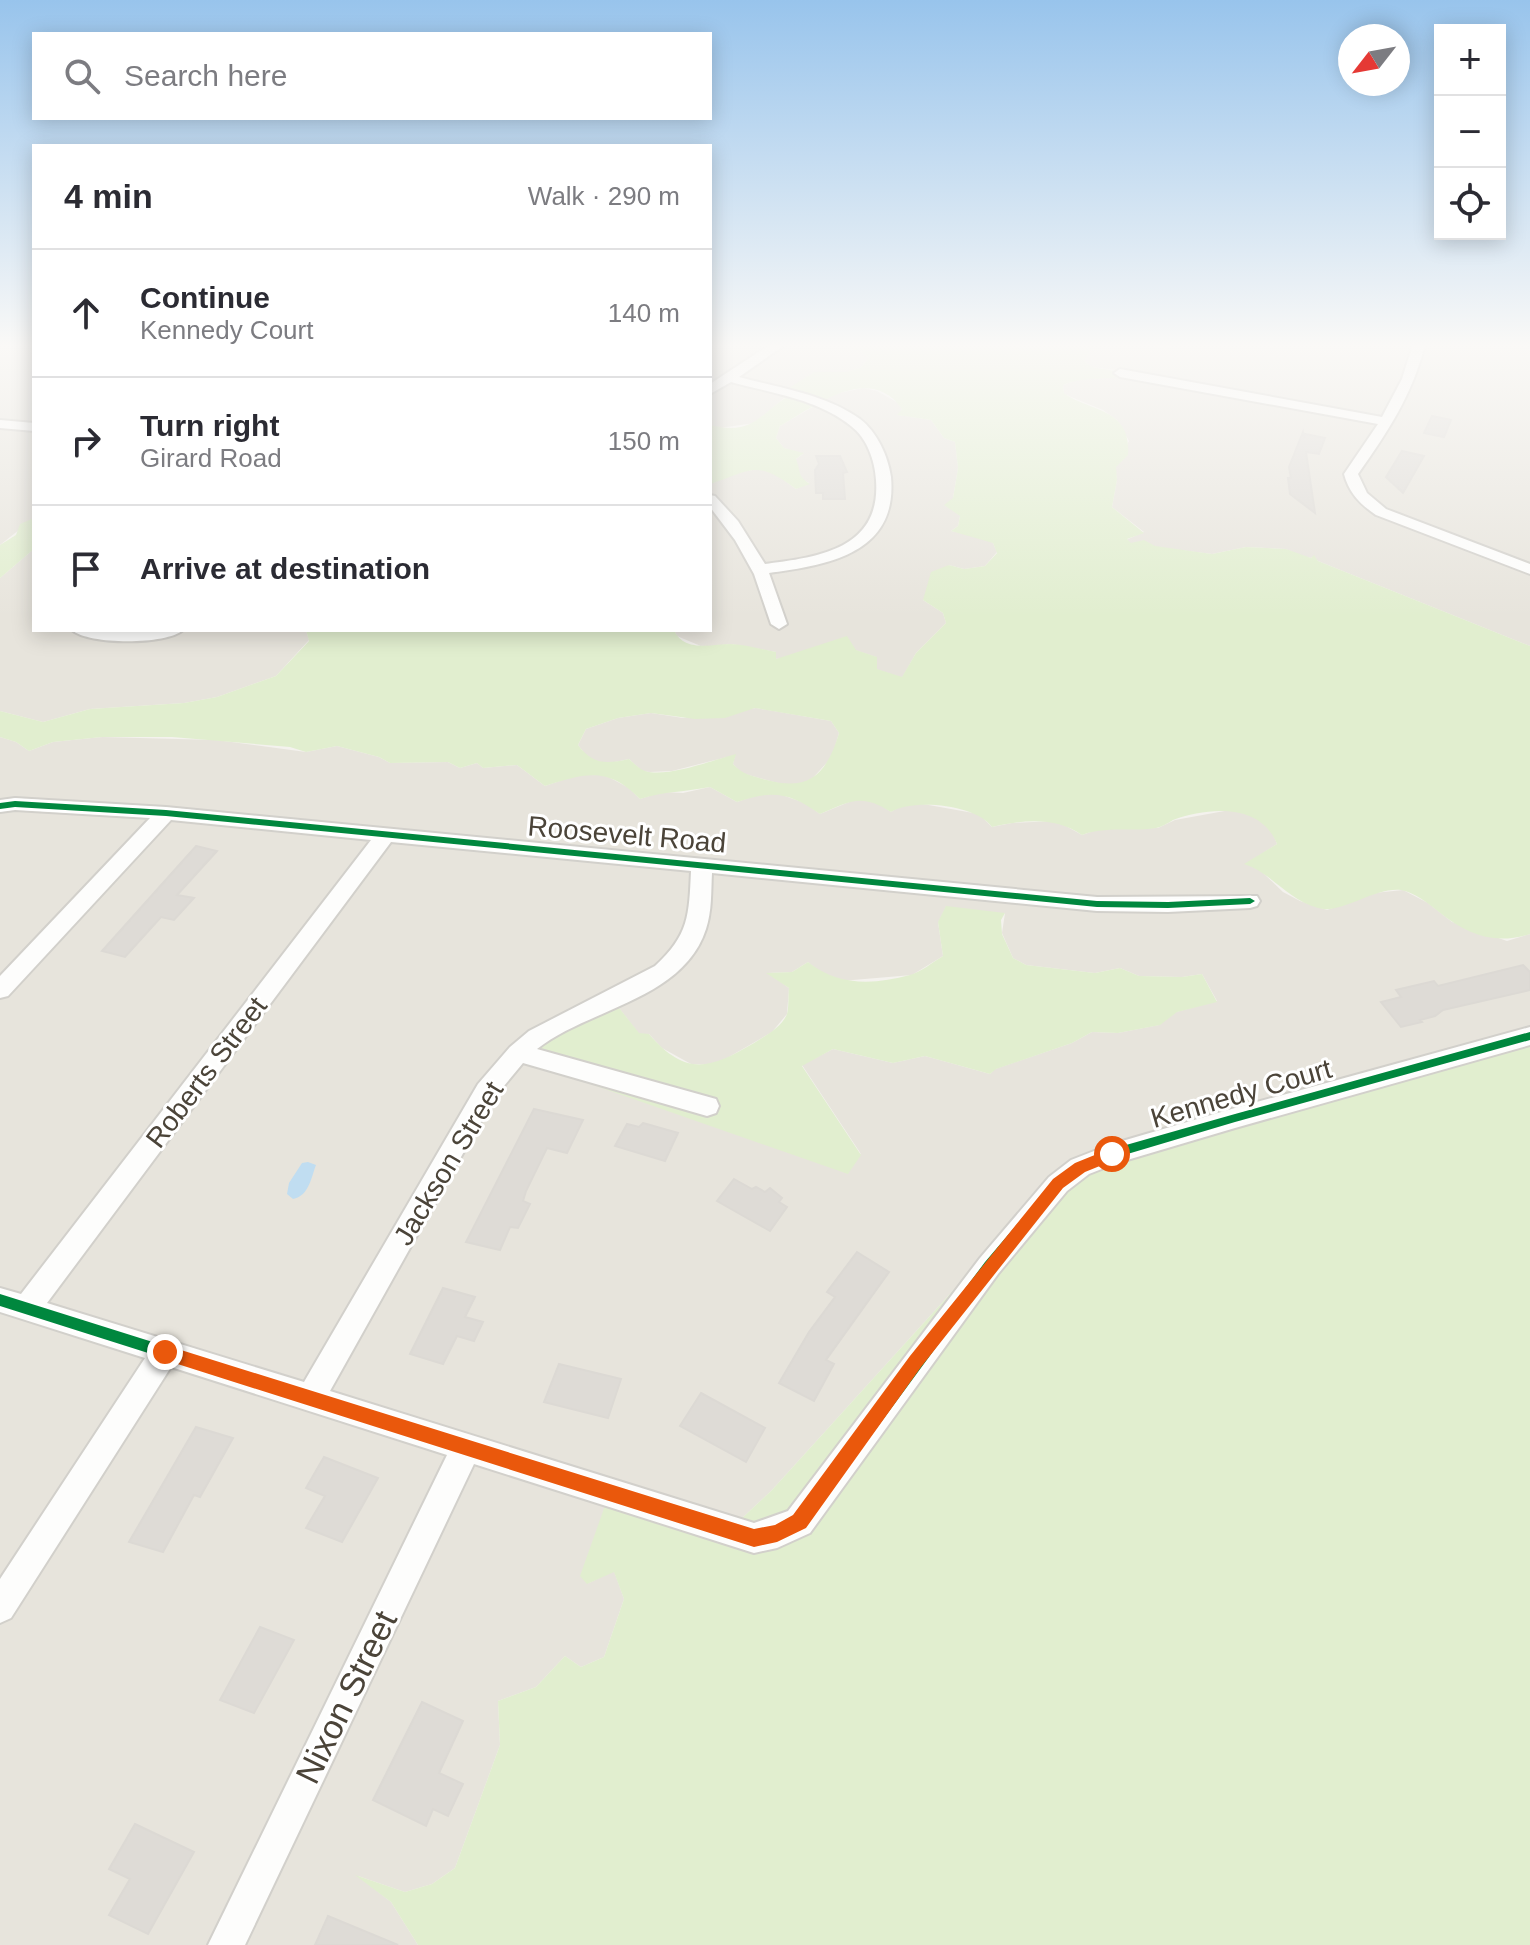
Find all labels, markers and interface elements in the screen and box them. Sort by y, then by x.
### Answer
north arrow [1338,24,1410,96]
map controls [1434,24,1506,240]
button: + [1434,24,1506,96]
search box [32,32,712,120]
icon: search [60,54,104,98]
text: Search here [124,59,287,92]
button: − [1434,96,1506,168]
button: locate [1434,168,1506,240]
text: 4 min [64,177,153,215]
text: Walk · 290 m [528,181,680,211]
text: Continue [140,281,270,314]
icon: ahead [64,291,108,335]
text: 140 m [608,298,680,328]
text: Kennedy Court [140,315,313,345]
text: Turn right [140,409,279,442]
icon: right [64,419,108,463]
text: 150 m [608,426,680,456]
text: Girard Road [140,443,282,473]
icon: arrive [64,547,108,591]
text: Arrive at destination [140,552,430,585]
street label: Roosevelt Road [526,810,728,859]
street label: Roberts Street [140,991,273,1154]
street label: Kennedy Court [1147,1053,1335,1134]
street label: Jackson Street [387,1076,510,1251]
route start [1094,1136,1130,1172]
route end [147,1334,183,1370]
street label: Nixon Street [288,1604,404,1789]

